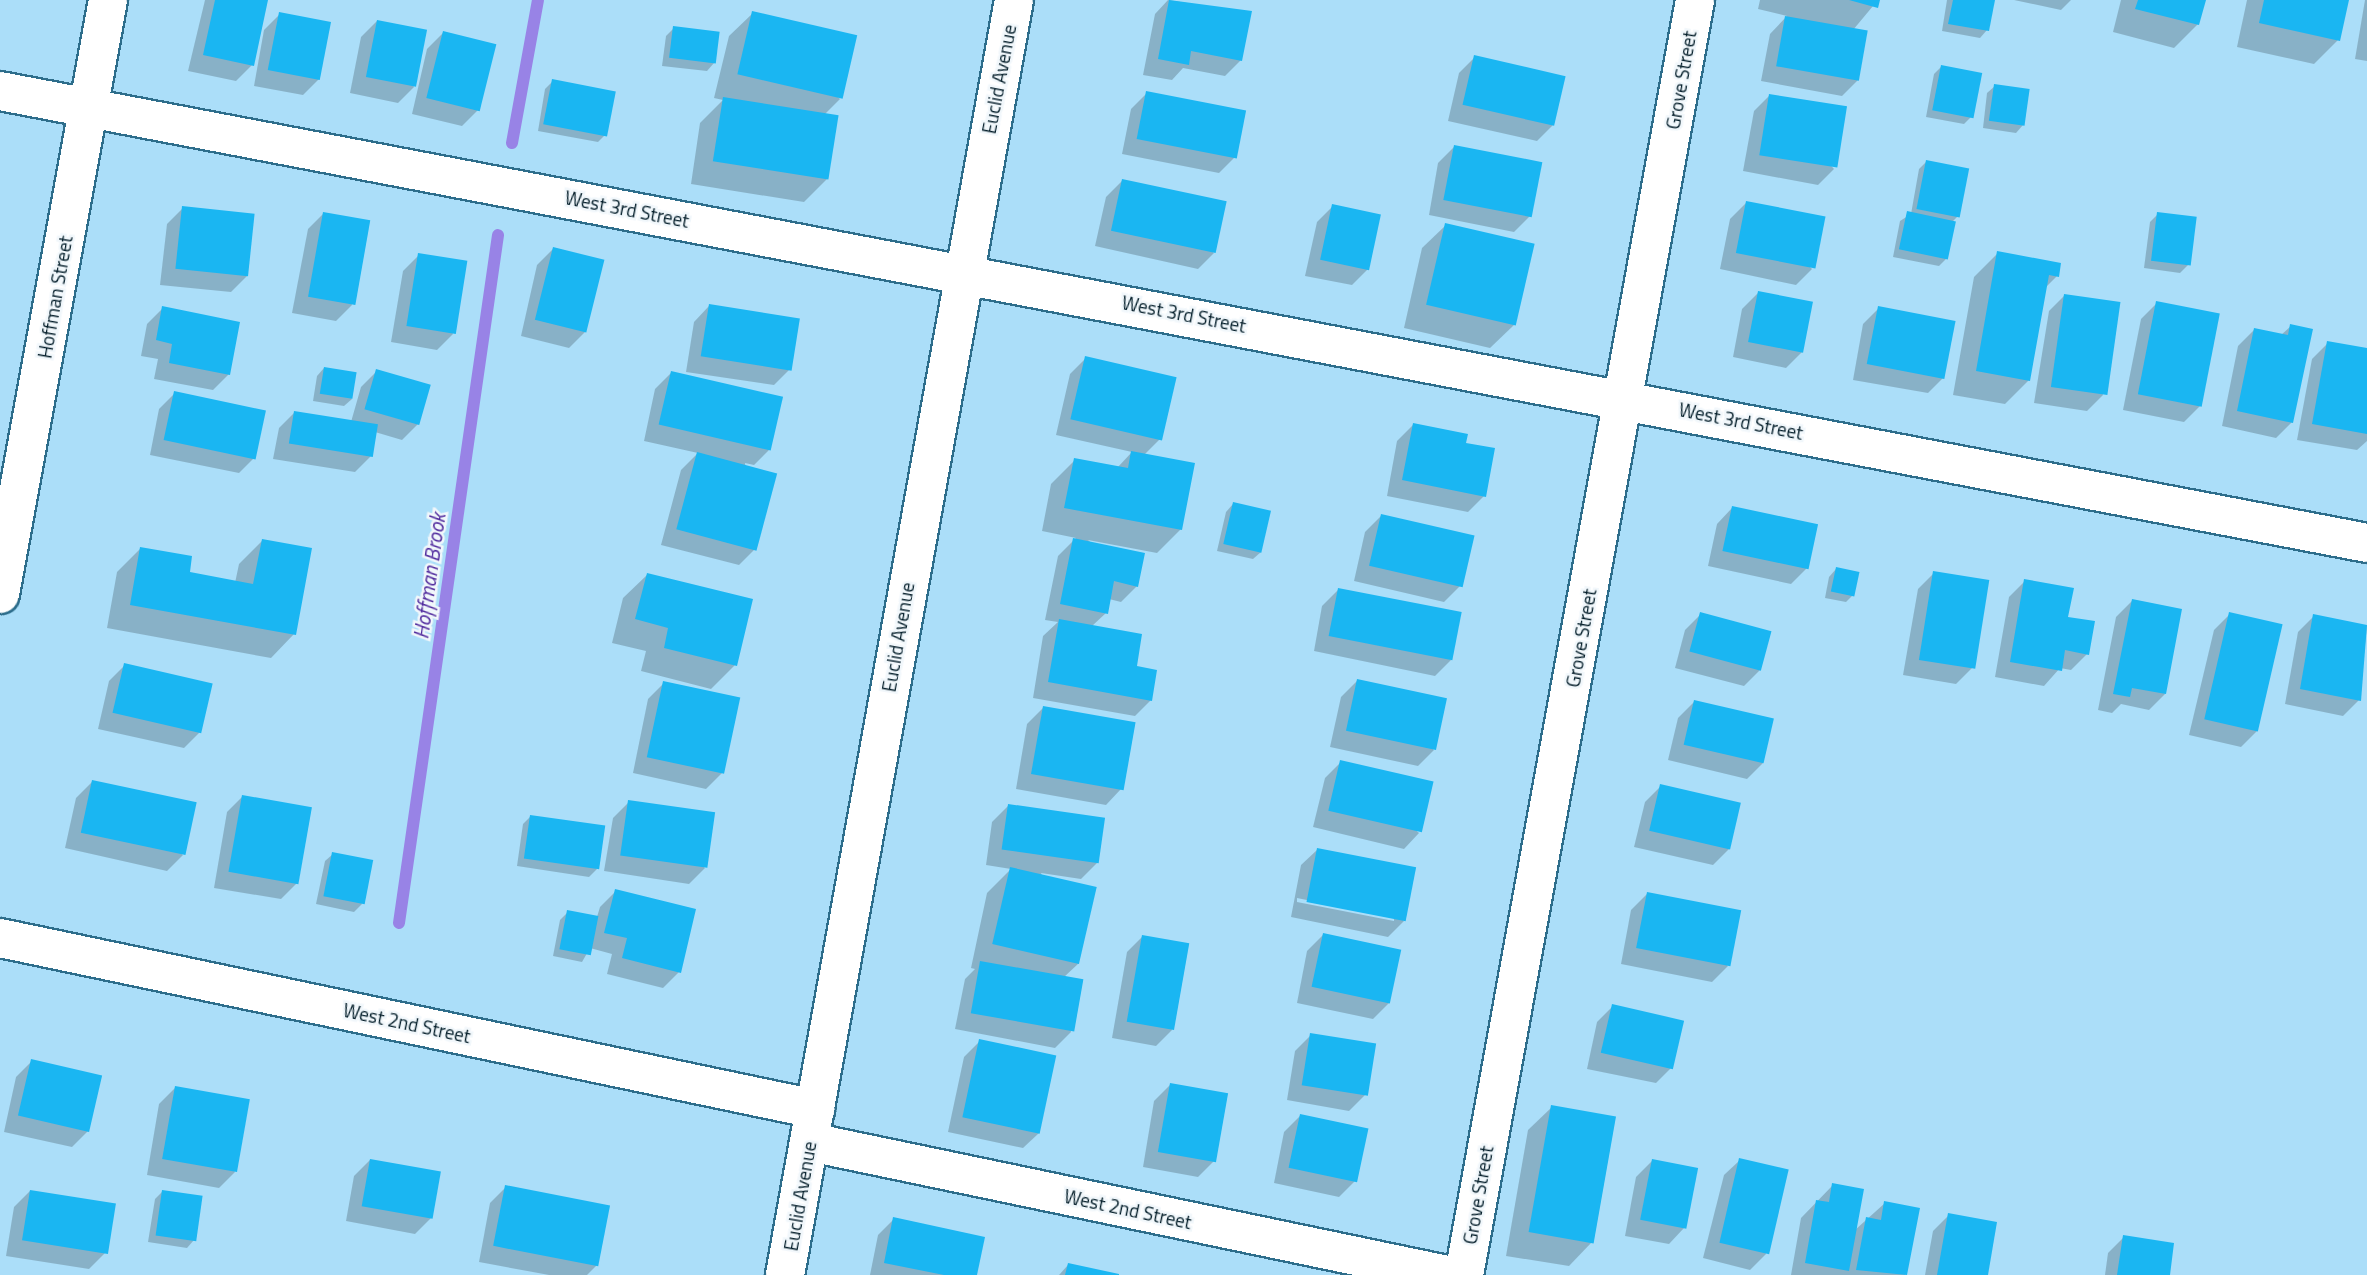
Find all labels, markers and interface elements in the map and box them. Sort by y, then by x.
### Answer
street label: Euclid Avenue [977,22,1021,136]
street label: Grove Street [1661,29,1701,131]
street label: West 3rd Street [563,186,691,232]
street label: Hoffman Street [33,234,77,360]
street label: West 3rd Street [1120,291,1248,337]
street label: West 3rd Street [1677,398,1805,444]
water label: Hoffman Brook [408,512,450,640]
street label: Euclid Avenue [877,580,919,694]
street label: Grove Street [1561,587,1601,689]
street label: West 2nd Street [341,998,473,1048]
street label: Euclid Avenue [779,1139,821,1253]
street label: Grove Street [1458,1144,1498,1246]
street label: West 2nd Street [1062,1184,1194,1234]

